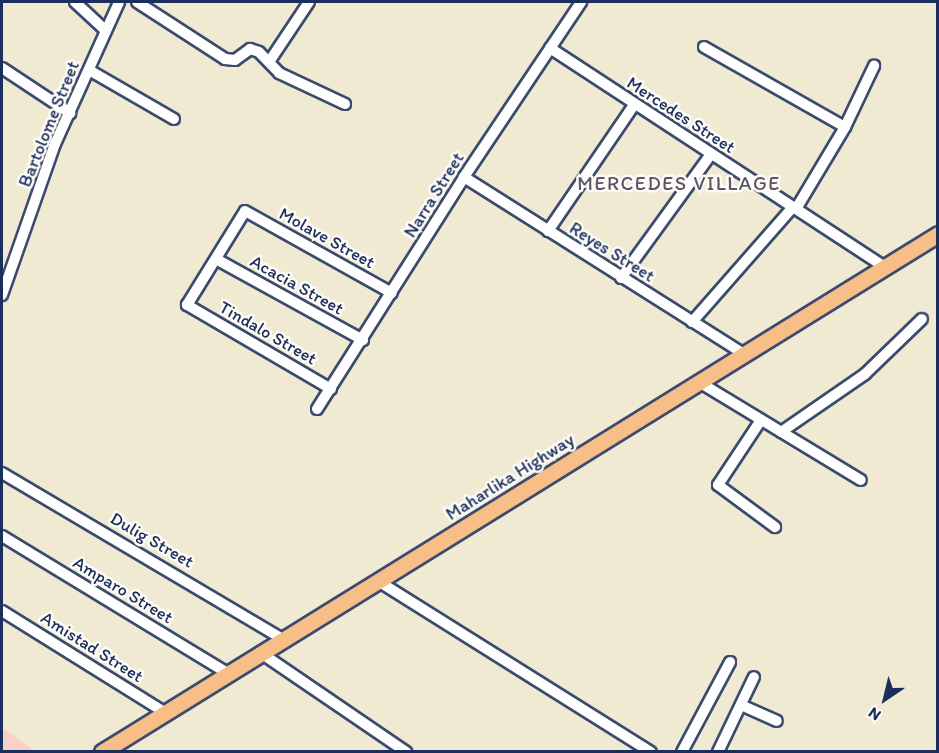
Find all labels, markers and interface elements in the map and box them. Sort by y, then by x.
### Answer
street label: Bartolome Street [14,58,84,190]
street label: Mercedes Street [623,72,739,158]
street label: Narra Street [399,149,469,241]
district label: MERCEDES VILLAGE [577,171,781,195]
street label: Molave Street [275,203,379,273]
street label: Reyes Street [566,217,658,287]
street label: Acacia Street [247,251,347,319]
street label: Tindalo Street [215,296,321,370]
street label: Maharlika Highway [442,429,578,525]
street label: Dulig Street [107,508,197,572]
street label: Amparo Street [69,552,177,628]
street label: Amistad Street [37,607,147,687]
north arrow [855,669,915,729]
text: N [865,703,884,725]

